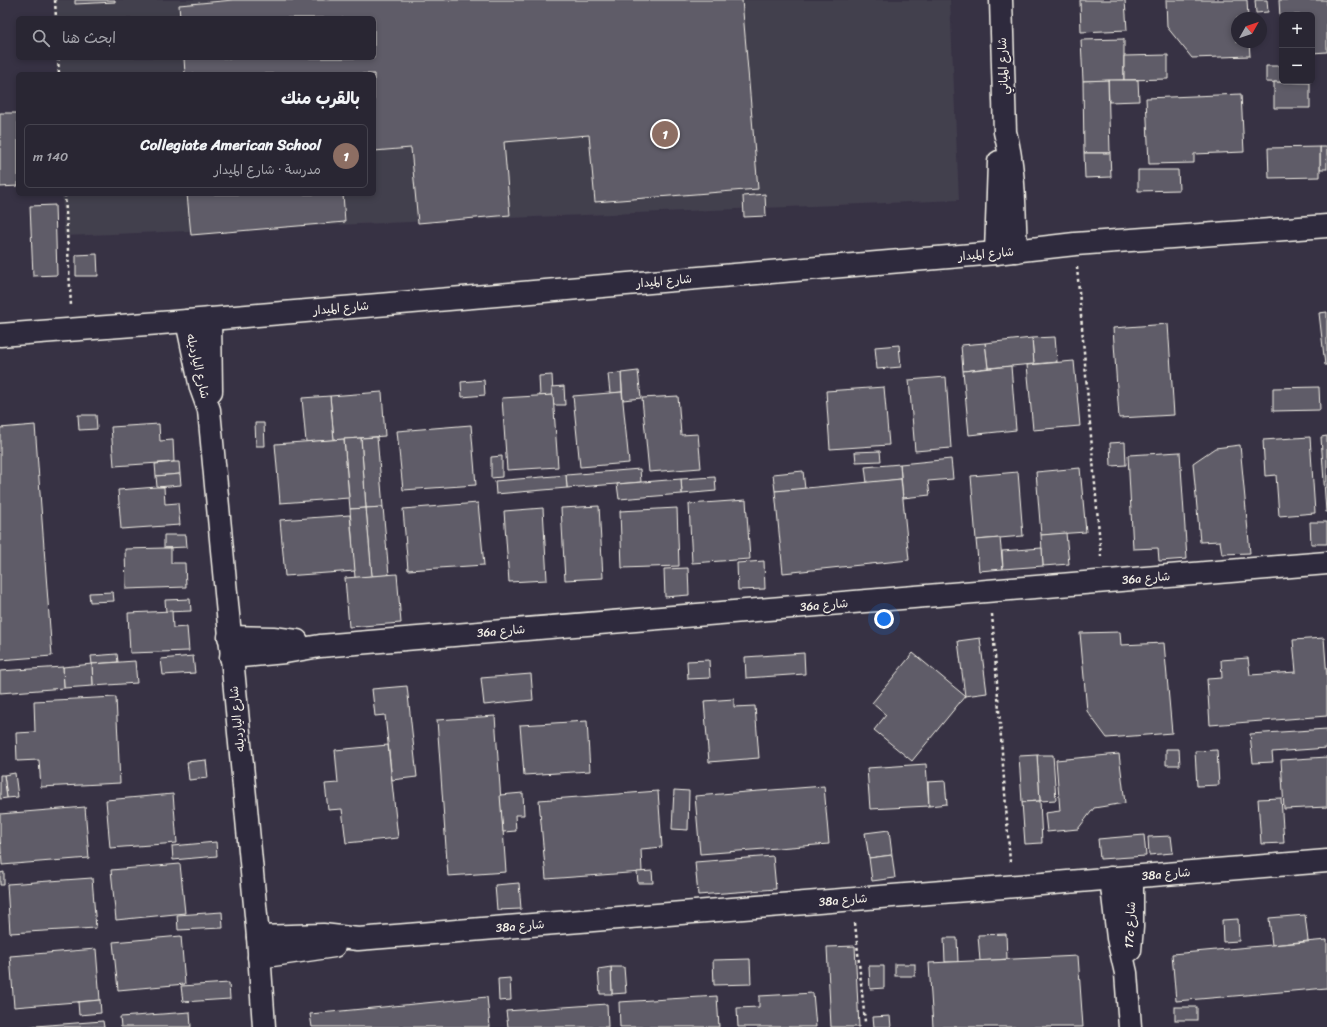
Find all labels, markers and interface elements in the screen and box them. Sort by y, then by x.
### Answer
north arrow [1231,12,1267,48]
map controls [1279,12,1315,84]
button: + [1279,12,1315,48]
search box [16,16,376,60]
text: ابحث هنا [62,25,116,51]
icon: search [30,27,52,49]
street label: شارع المياني [991,37,1015,95]
button: − [1279,48,1315,84]
text: بالقرب منك [281,83,360,113]
pin: 1 [652,119,678,149]
text: Collegiate American School [140,132,321,158]
text: 140 m [33,145,68,168]
text: 1 [343,145,349,168]
text: مدرسة · شارع الميدار [214,158,321,181]
street label: شارع الميدار [956,241,1015,267]
street label: شارع الميدار [634,268,693,294]
street label: شارع الميدار [311,295,370,321]
street label: شارع اليارديله [180,331,216,401]
street label: 36a شارع [1121,565,1171,591]
street label: 36a شارع [799,592,849,618]
your location [874,609,894,629]
street label: 36a شارع [476,618,526,644]
street label: شارع اليارديله [223,685,251,753]
street label: 38a شارع [1141,861,1191,887]
street label: 38a شارع [818,887,868,913]
street label: 17c شارع [1118,901,1142,949]
street label: 38a شارع [495,913,545,939]

